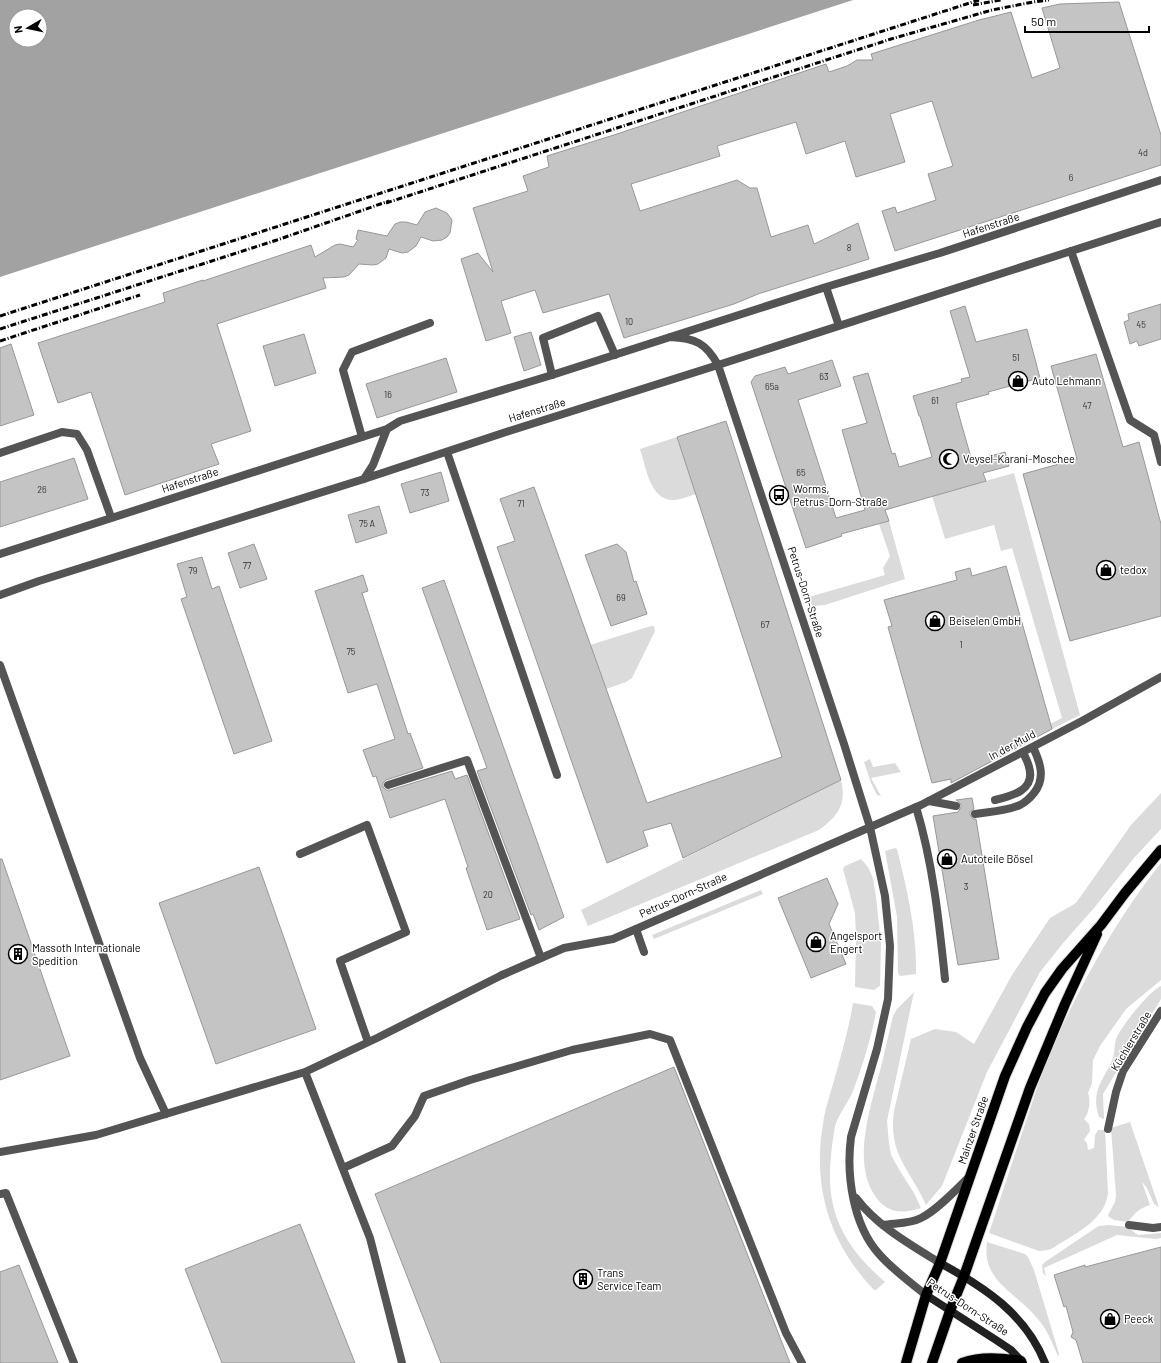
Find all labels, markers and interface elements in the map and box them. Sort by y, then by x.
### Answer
north arrow [8,8,48,48]
scale bar [1025,8,1149,34]
text: 50 m [1031,14,1056,28]
text: N [11,25,25,34]
house number: 4d [1138,147,1148,158]
house number: 6 [1069,172,1074,183]
street label: Hafenstraße [961,209,1021,240]
house number: 8 [847,242,852,253]
house number: 10 [625,316,633,327]
house number: 45 [1136,319,1146,330]
house number: 51 [1012,352,1020,363]
shop icon: Auto Lehmann [1007,370,1029,392]
house number: 63 [819,371,829,382]
place label: Auto Lehmann [1032,374,1101,387]
house number: 65a [765,381,779,392]
house number: 16 [384,389,392,400]
street label: Hafenstraße [507,395,567,424]
house number: 61 [931,395,939,406]
house number: 47 [1083,400,1092,411]
mosque icon: Veysel-Karani-Moschee [938,448,960,470]
place label: Veysel-Karani-Moschee [963,452,1075,465]
street label: Hafenstraße [160,464,220,495]
house number: 65 [796,467,806,478]
place label: Worms, Petrus-Dorn-Straße [793,482,888,508]
house number: 26 [37,484,47,495]
bus stop icon: Worms, Petrus-Dorn-Straße [768,484,790,506]
house number: 73 [421,487,430,498]
house number: 71 [517,498,525,509]
house number: 75 A [359,518,376,529]
street label: Petrus-Dorn-Straße [786,545,827,639]
shop icon: tedox [1095,559,1117,581]
house number: 77 [243,560,252,571]
place label: tedox [1120,563,1147,576]
house number: 79 [189,565,198,576]
house number: 69 [616,592,626,603]
shop icon: Beiselen GmbH [924,610,946,632]
place label: Beiselen GmbH [949,614,1021,627]
house number: 67 [761,619,770,630]
house number: 1 [959,639,963,650]
house number: 75 [347,646,356,657]
street label: In der Muld [986,727,1037,762]
shop icon: Autoteile Bösel [936,848,958,870]
place label: Autoteile Bösel [961,852,1033,865]
street label: Petrus-Dorn-Straße [637,869,729,920]
house number: 3 [964,881,969,892]
house number: 20 [483,889,493,900]
place label: Angelsport Engert [830,929,882,955]
shop icon: Angelsport Engert [805,931,827,953]
place label: Massoth Internationale Spedition [32,941,141,967]
building icon: Massoth Internationale Spedition [7,943,29,965]
street label: Küchlerstraße [1108,1008,1154,1073]
street label: Mainzer Straße [955,1094,990,1166]
place label: Trans Service Team [597,1266,661,1292]
building icon: Trans Service Team [572,1268,594,1290]
street label: Petrus-Dorn-Straße [925,1275,1012,1338]
shop icon: Peeck [1099,1308,1121,1330]
place label: Peeck [1124,1312,1154,1325]

